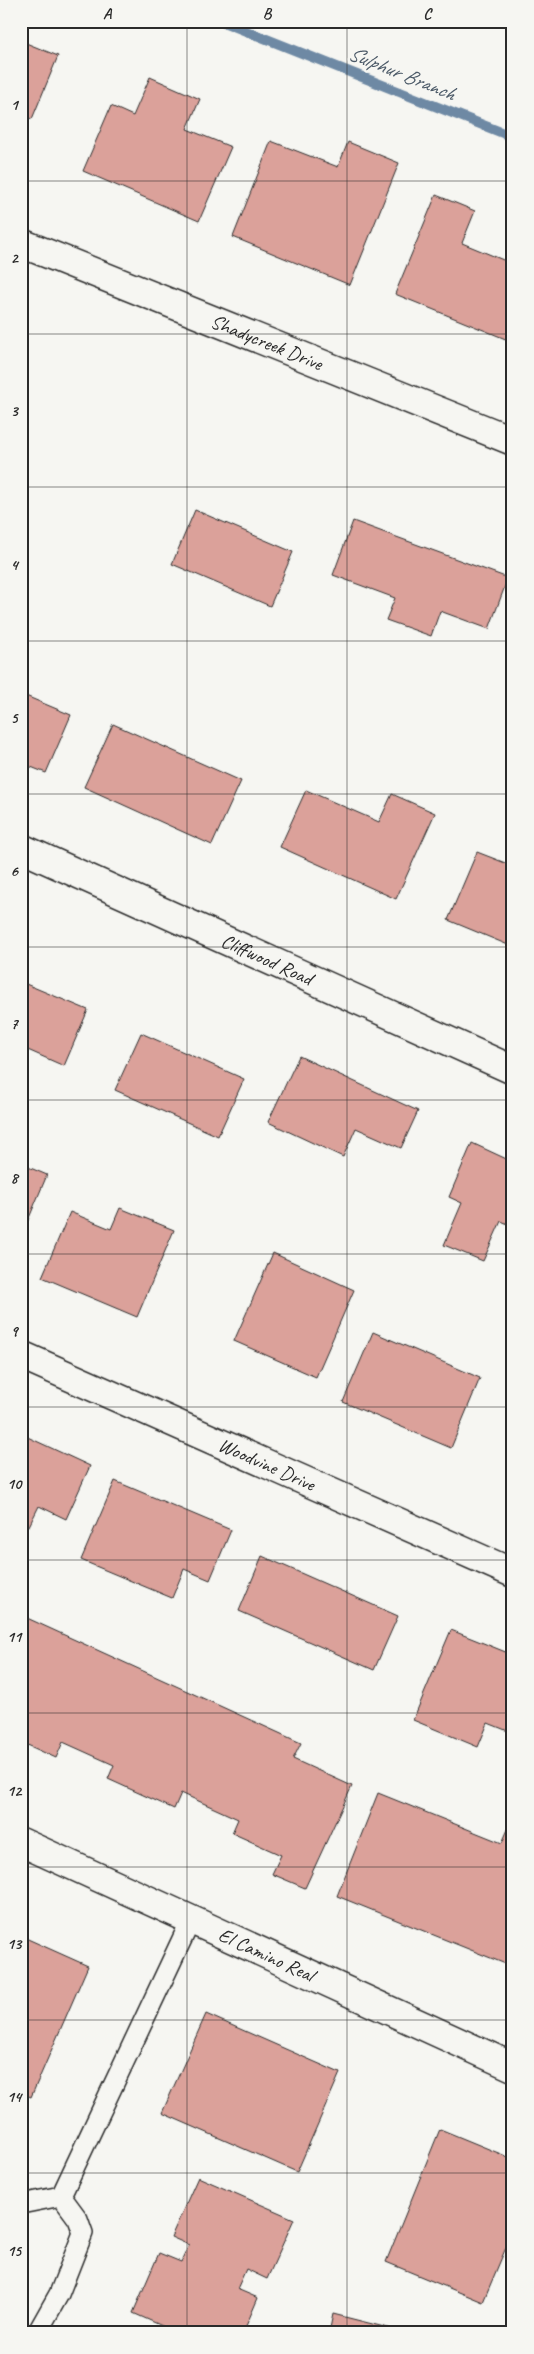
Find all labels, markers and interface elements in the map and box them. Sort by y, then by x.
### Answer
text: A [103,4,113,24]
text: B [263,4,273,24]
text: C [423,4,433,24]
water label: Sulphur Branch [345,40,460,107]
text: 1 [10,95,19,115]
text: 2 [10,248,19,268]
street label: Shadycreek Drive [207,309,328,377]
text: 3 [10,401,19,421]
text: 4 [10,555,19,575]
text: 5 [11,708,20,728]
text: 6 [10,861,19,881]
street label: Cliffwood Road [217,928,319,992]
text: 7 [10,1014,19,1034]
text: 8 [10,1168,19,1188]
text: 9 [10,1321,19,1341]
street label: Woodvine Drive [215,1432,320,1497]
text: 10 [7,1474,23,1494]
text: 11 [7,1627,23,1647]
text: 12 [7,1781,23,1801]
street label: El Camino Real [215,1922,321,1989]
text: 13 [7,1934,23,1954]
text: 14 [7,2087,23,2107]
text: 15 [7,2241,23,2261]

